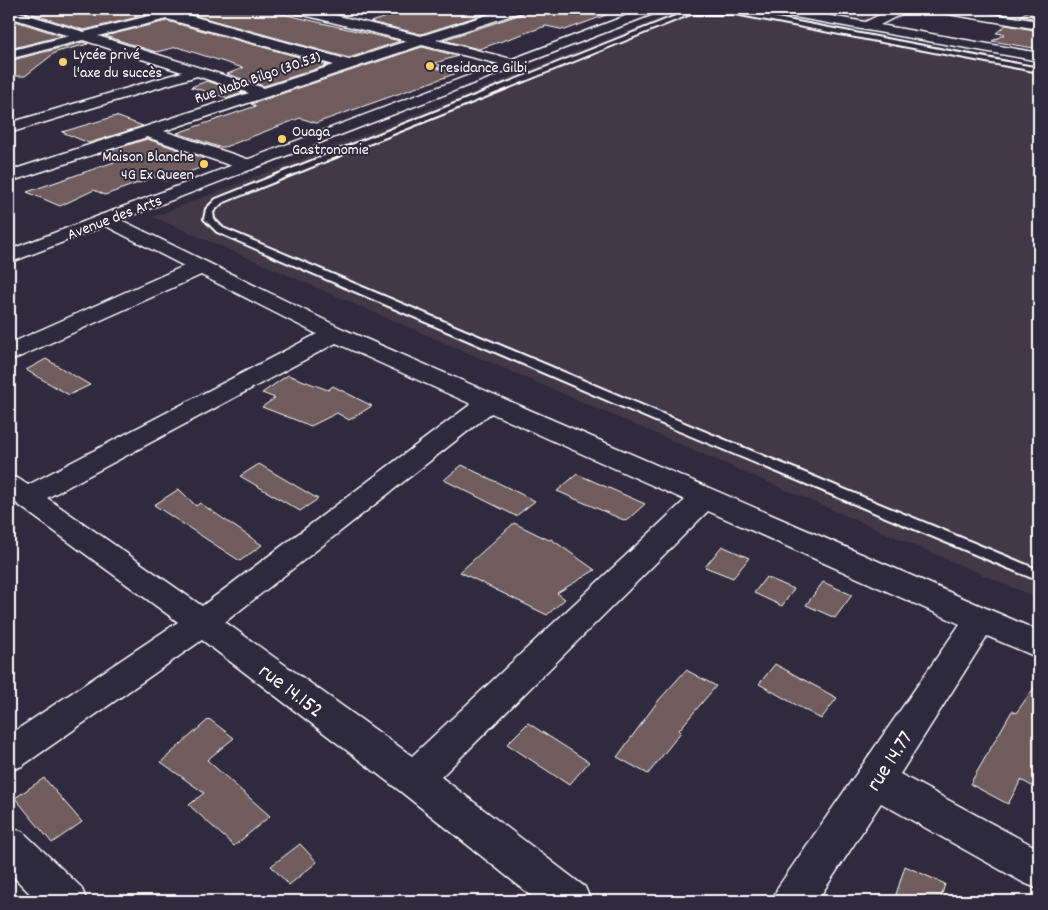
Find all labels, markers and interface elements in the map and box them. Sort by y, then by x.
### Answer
place label: Lycée privé l'axe du succès [73,44,163,85]
street label: Rue Naba Bilgo (30.53) [192,46,324,111]
marker: Lycée privé l'axe du succès [57,56,69,68]
place label: residance Gilbi [440,57,527,80]
marker: residance Gilbi [424,60,436,72]
place label: Ouaga Gastronomie [292,121,369,162]
marker: Ouaga Gastronomie [276,133,288,145]
place label: Maison Blanche 4G Ex Queen [102,146,194,187]
marker: Maison Blanche 4G Ex Queen [198,158,210,170]
street label: Avenue des Arts [64,190,166,247]
street label: rue 14.152 [251,657,329,727]
street label: rue 14.77 [860,725,922,798]

